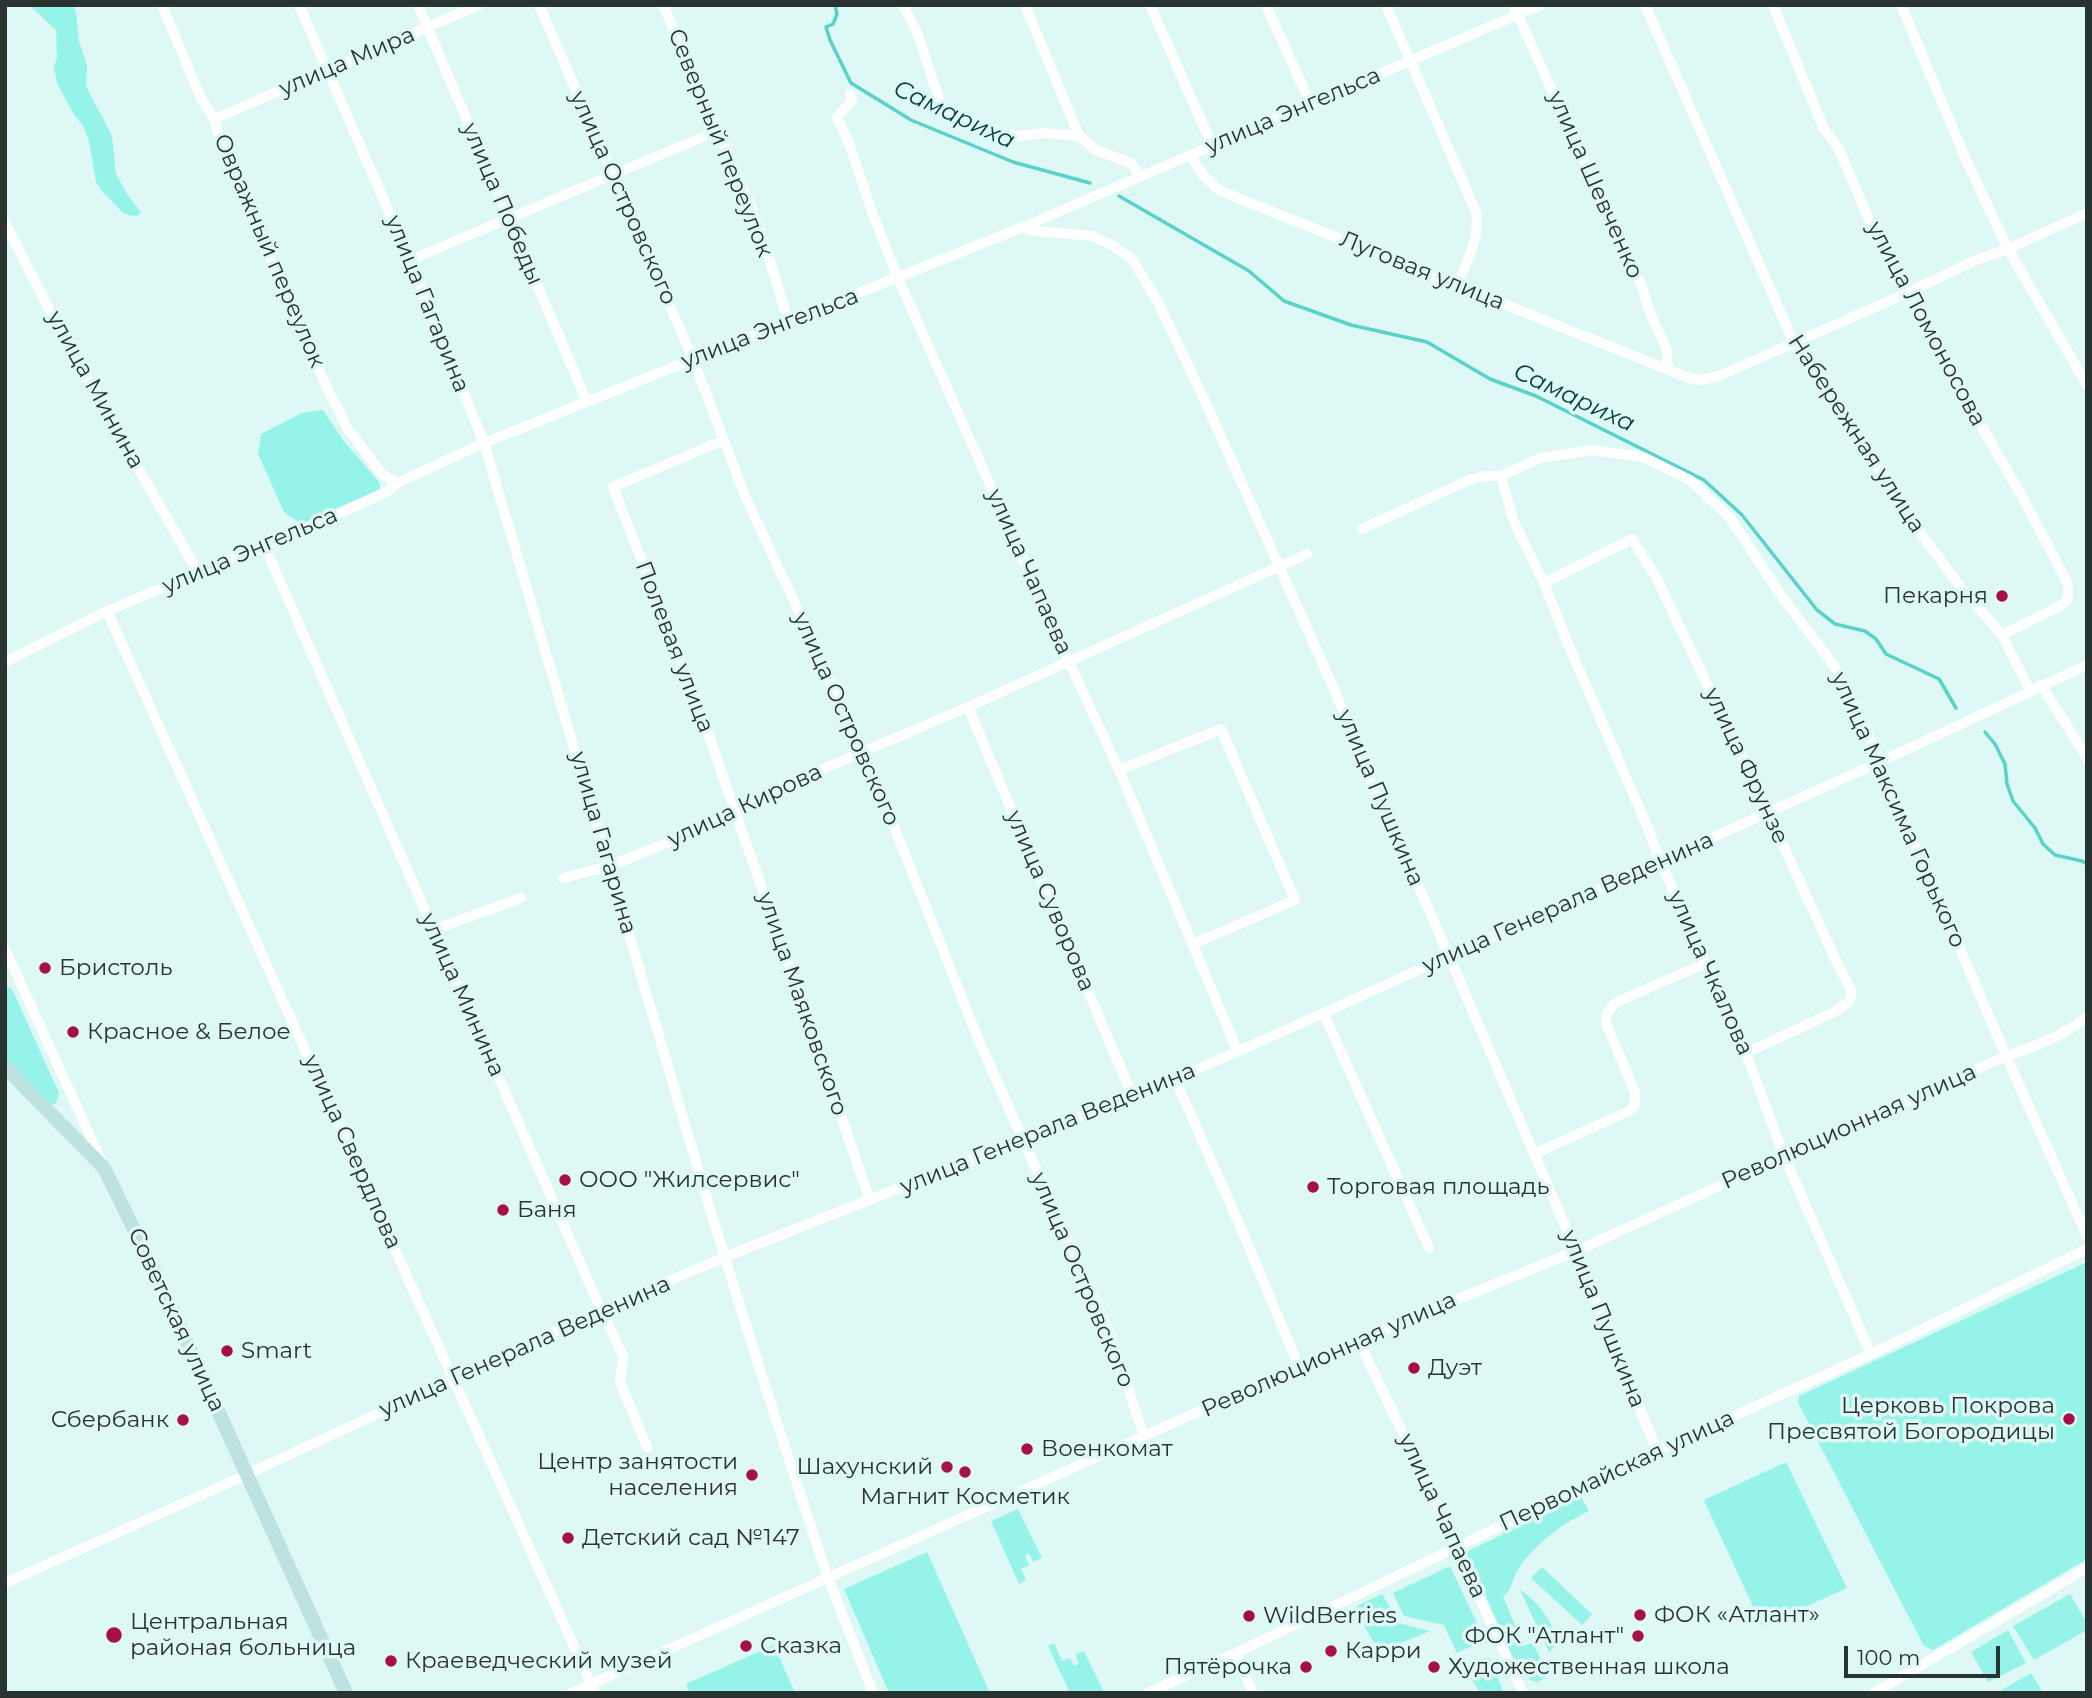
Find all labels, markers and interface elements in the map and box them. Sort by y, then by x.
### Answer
street label: улица Мира [275,21,419,103]
street label: Северный переулок [662,25,778,261]
street label: улица Энгельса [1201,62,1385,160]
water label: Самариха [889,74,1019,156]
street label: улица Островского [563,87,683,309]
street label: улица Шевченко [1541,87,1649,283]
street label: улица Победы [455,119,549,289]
street label: Овражный переулок [207,130,331,372]
street label: улица Гагарина [379,211,475,397]
street label: улица Ломоносова [1860,217,1992,431]
street label: Луговая улица [1336,225,1508,317]
street label: улица Энгельса [677,282,863,376]
street label: улица Минина [40,306,150,474]
street label: Набережная улица [1782,330,1930,538]
water label: Самариха [1509,357,1639,439]
street label: улица Чапаева [980,485,1078,659]
street label: улица Энгельса [158,502,342,600]
street label: Полевая улица [629,557,719,737]
place label: Пекарня [1883,582,1988,610]
marker: Пекарня [1994,588,2010,604]
street label: улица Островского [786,608,906,830]
street label: улица Максима Горького [1825,668,1971,952]
street label: улица Фрунзе [1698,683,1794,849]
street label: улица Пушкина [1330,706,1430,890]
street label: улица Гагарина [564,749,642,937]
street label: улица Кирова [663,758,827,854]
street label: улица Суворова [999,807,1101,995]
street label: улица Генерала Веденина [1418,826,1718,980]
street label: улица Чкалова [1661,886,1759,1060]
street label: улица Маяковского [751,889,853,1119]
street label: улица Минина [414,909,510,1081]
place label: Бристоль [59,954,172,982]
marker: Бристоль [37,960,53,976]
place label: Красное & Белое [87,1018,291,1046]
marker: Красное & Белое [65,1024,81,1040]
street label: улица Свердлова [297,1051,407,1253]
street label: улица Генерала Веденина [896,1057,1200,1201]
street label: Революционная улица [1717,1058,1981,1196]
place label: ООО "Жилсервис" [579,1166,800,1194]
street label: улица Островского [1024,1168,1140,1392]
marker: ООО "Жилсервис" [557,1172,573,1188]
place label: Торговая площадь [1327,1173,1549,1201]
marker: Торговая площадь [1305,1179,1321,1195]
place label: Баня [517,1196,577,1224]
marker: Баня [495,1202,511,1218]
street label: Советская улица [121,1224,231,1416]
street label: улица Пушкина [1555,1226,1651,1412]
street label: улица Генерала Веденина [375,1270,675,1424]
street label: Революционная улица [1197,1286,1461,1424]
place label: Smart [241,1337,312,1365]
marker: Smart [219,1343,235,1359]
place label: Дуэт [1428,1354,1482,1382]
marker: Дуэт [1406,1360,1422,1376]
place label: Церковь Покрова Пресвятой Богородицы [1767,1392,2055,1446]
street label: Первомайская улица [1495,1404,1739,1538]
place label: Сбербанк [51,1406,169,1434]
marker: Церковь Покрова Пресвятой Богородицы [2061,1411,2077,1427]
marker: Сбербанк [175,1412,191,1428]
street label: улица Чапаева [1392,1429,1492,1603]
place label: Военкомат [1041,1435,1173,1463]
marker: Военкомат [1019,1441,1035,1457]
place label: Центр занятости населения [537,1448,738,1502]
place label: Шахунский [796,1453,933,1481]
marker: Шахунский [939,1459,955,1475]
marker: Магнит Косметик [957,1464,973,1480]
marker: Центр занятости населения [744,1467,760,1483]
place label: Магнит Косметик [860,1483,1070,1511]
place label: Детский сад №147 [582,1524,799,1552]
marker: Детский сад №147 [560,1530,576,1546]
place label: ФОК «Атлант» [1654,1601,1820,1629]
place label: WildBerries [1263,1602,1397,1630]
marker: ФОК «Атлант» [1632,1607,1648,1623]
place label: Центральная районая больница [130,1608,356,1662]
marker: WildBerries [1241,1608,1257,1624]
place label: ФОК "Атлант" [1464,1622,1624,1650]
marker: Центральная районая больница [104,1625,124,1645]
marker: ФОК "Атлант" [1630,1628,1646,1644]
place label: Сказка [760,1632,842,1660]
scale bar [1847,1632,2003,1676]
place label: Карри [1345,1637,1422,1665]
marker: Сказка [738,1638,754,1654]
marker: Карри [1323,1643,1339,1659]
text: 100 m [1857,1645,1920,1670]
place label: Краеведческий музей [405,1647,672,1675]
marker: Краеведческий музей [383,1653,399,1669]
place label: Пятёрочка [1164,1653,1292,1681]
place label: Художественная школа [1448,1653,1730,1681]
marker: Пятёрочка [1298,1659,1314,1675]
marker: Художественная школа [1426,1659,1442,1675]

